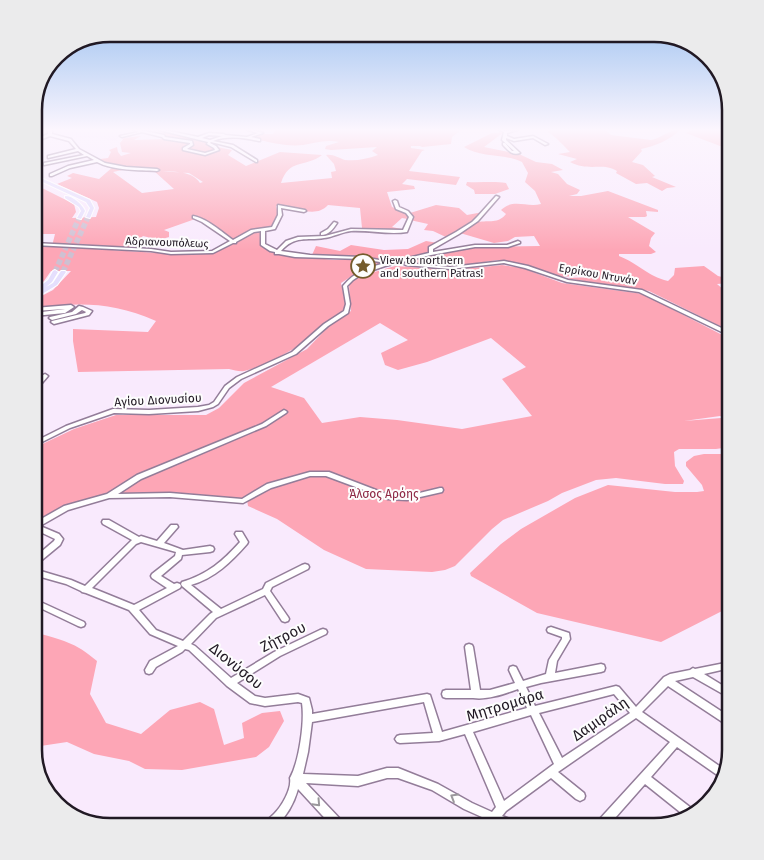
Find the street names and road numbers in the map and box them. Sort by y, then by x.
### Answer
street label: Αδριανουπόλεως [125,235,209,250]
street label: Ερρίκου Ντυνάν [558,261,639,288]
street label: Αγίου Διονυσίου [114,391,202,409]
street label: Ζήτρου [257,618,309,656]
street label: Διονύσου [206,639,266,693]
street label: Μητρομάρα [464,685,546,725]
street label: Δαμιράλη [568,693,632,745]

